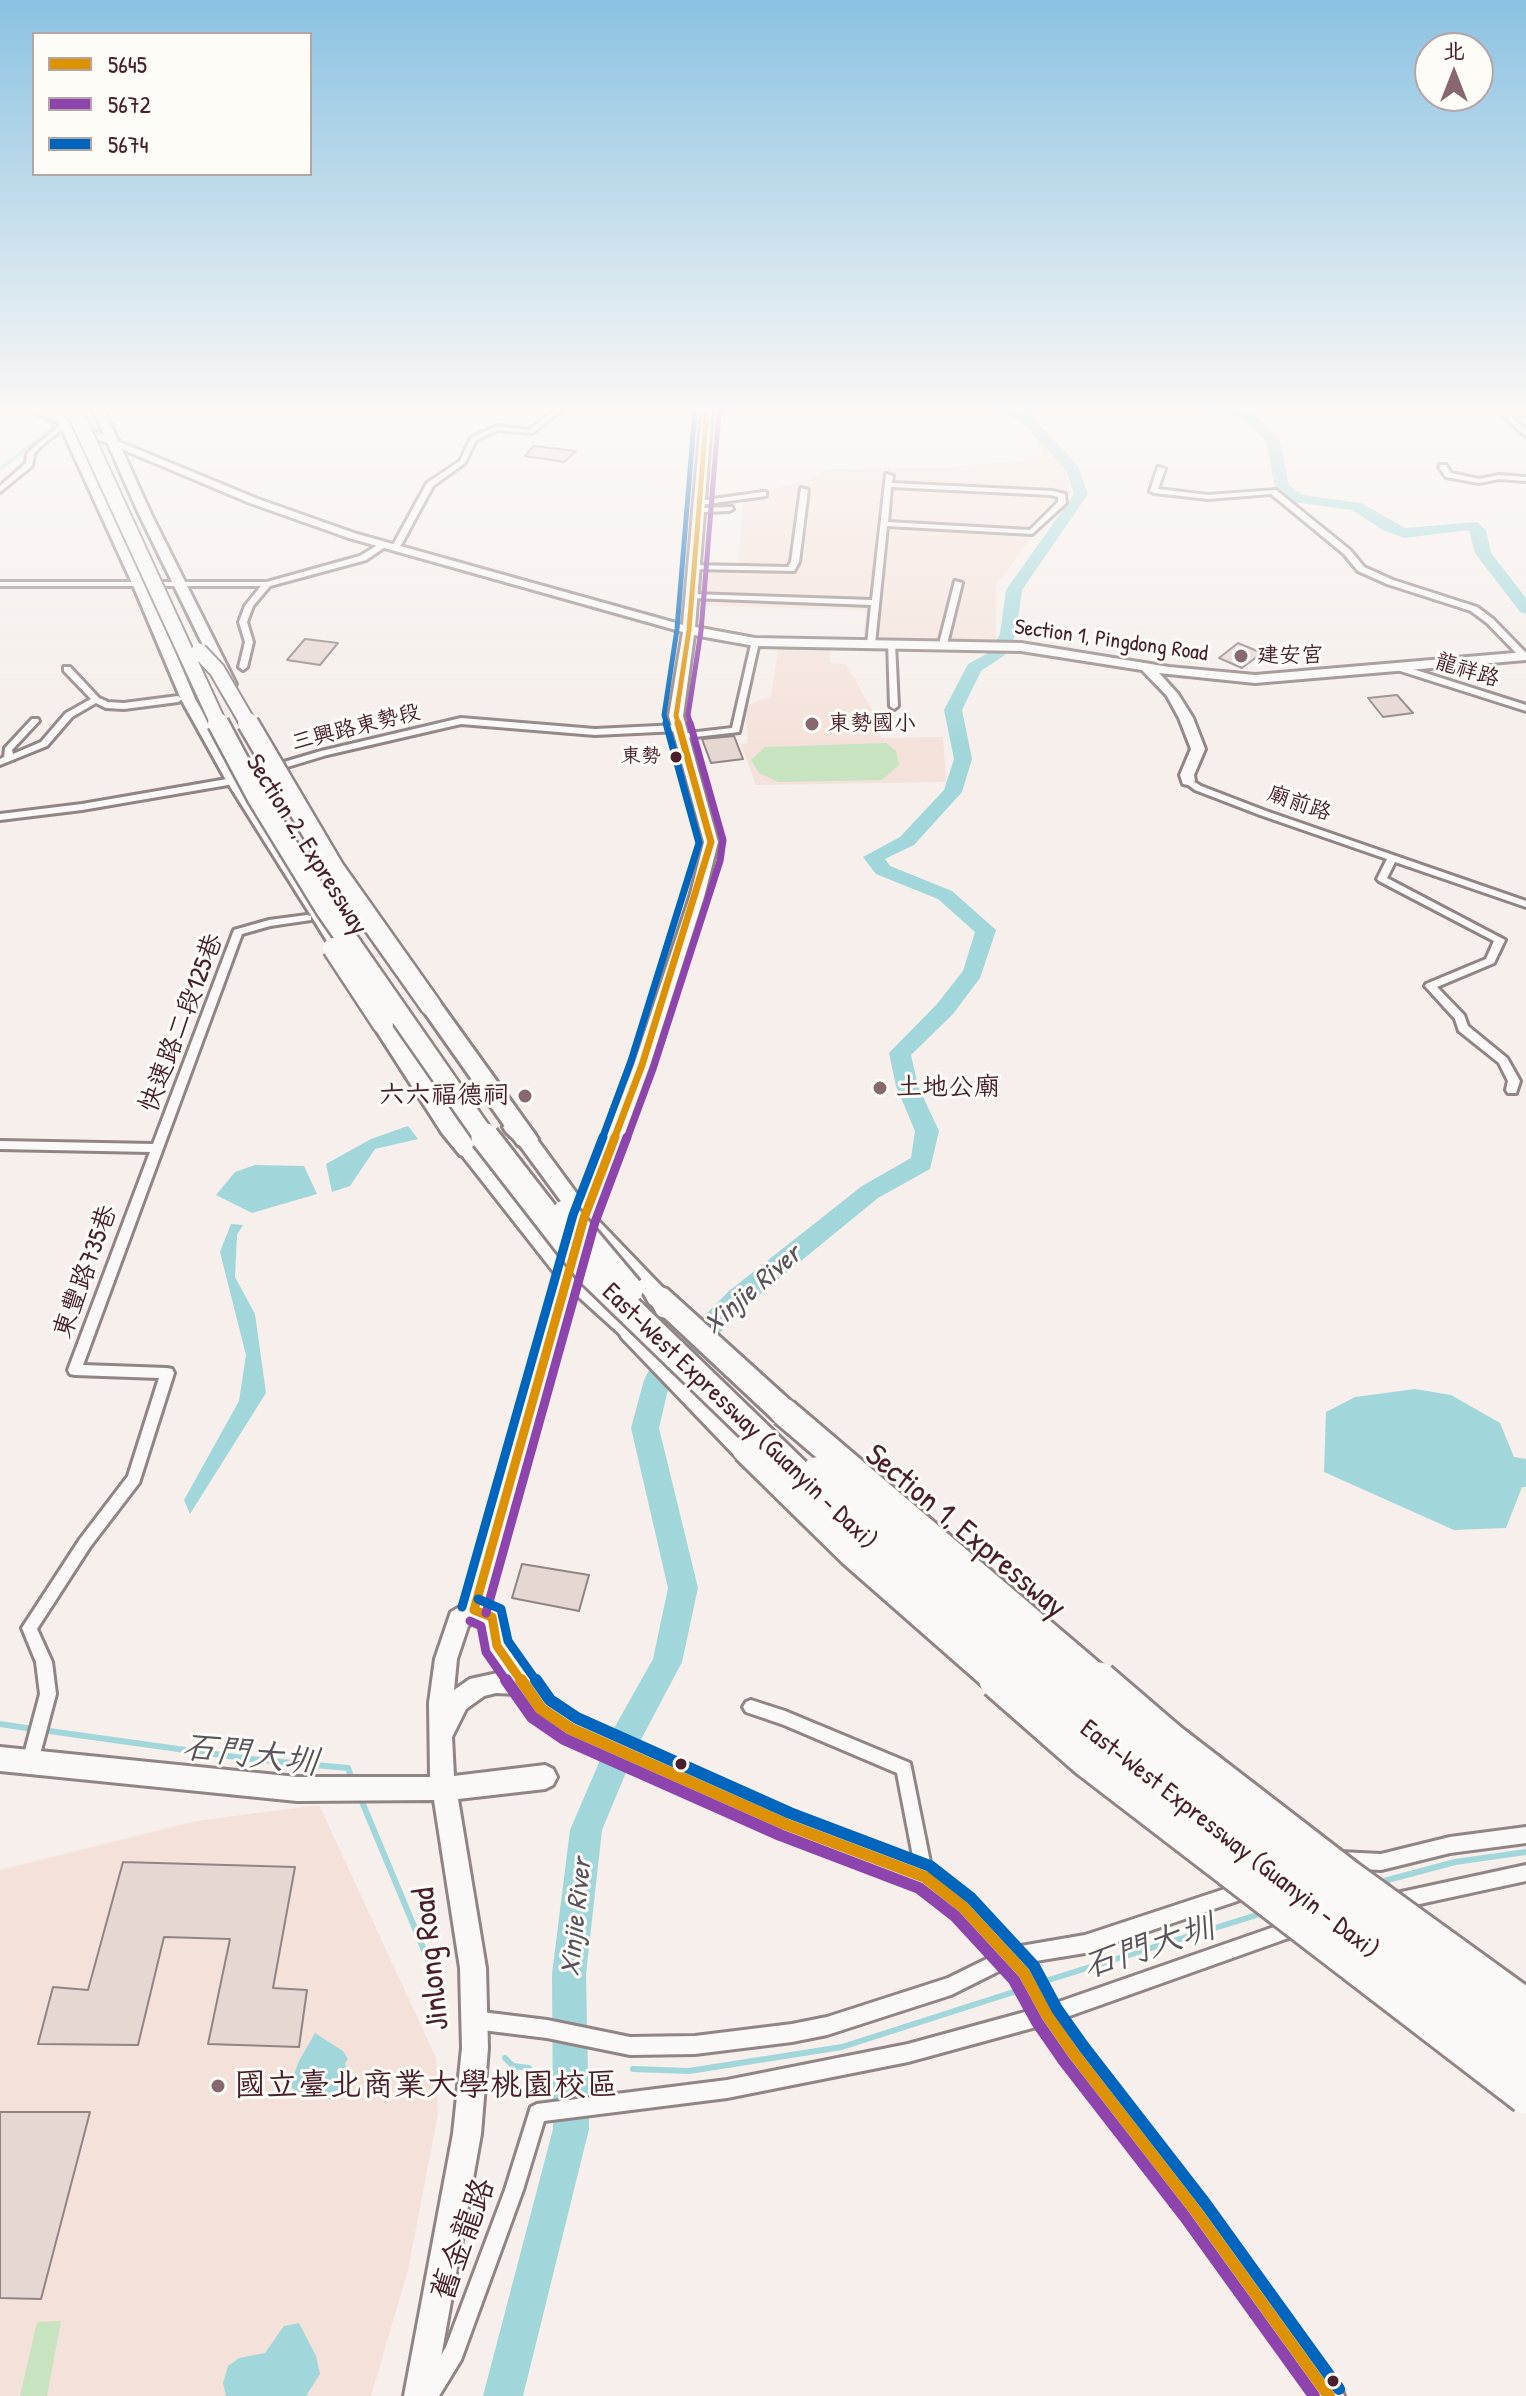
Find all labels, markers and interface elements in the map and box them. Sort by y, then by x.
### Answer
legend [32,32,312,176]
north arrow [1414,32,1494,112]
text: 北 [1443,35,1465,65]
text: 5645 [108,48,147,80]
text: 5672 [108,88,151,120]
text: 5674 [108,128,149,160]
street label: Section 1, Pingdong Road [1013,614,1209,668]
place label: 建安宮 [1257,643,1323,669]
marker: 建安宮 [1232,647,1250,665]
street label: 龍祥路 [1432,649,1502,693]
street label: 三興路東勢段 [289,699,423,757]
place label: 東勢國小 [828,711,916,737]
marker: 東勢國小 [803,715,821,733]
place label: 東勢 [621,745,661,769]
street label: Section 2, Expressway [238,749,374,941]
marker: 東勢 [668,749,684,765]
street label: 廟前路 [1264,781,1334,827]
street label: 快速路二段125巷 [134,929,230,1117]
place label: 土地公廟 [896,1072,1000,1104]
marker: 土地公廟 [871,1079,889,1097]
place label: 六六福德祠 [379,1080,509,1112]
marker: 六六福德祠 [516,1087,534,1105]
street label: 東豐路735巷 [47,1201,125,1343]
water label: Xinjie River [697,1239,809,1341]
street label: East-West Expressway (Guanyin - Daxi) [595,1277,883,1557]
street label: Section 1, Expressway [857,1437,1073,1627]
street label: East-West Expressway (Guanyin - Daxi) [1073,1714,1385,1966]
water label: 石門大圳 [180,1727,320,1785]
unlabelled marker [673,1756,689,1772]
water label: Xinjie River [554,1856,600,1978]
street label: Jinlong Road [405,1886,459,2032]
water label: 石門大圳 [1078,1908,1220,1988]
place label: 國立臺北商業大學桃園校區 [234,2067,618,2105]
marker: 國立臺北商業大學桃園校區 [209,2077,227,2095]
street label: 舊金龍路 [424,2173,504,2307]
unlabelled marker [1325,2373,1341,2389]

